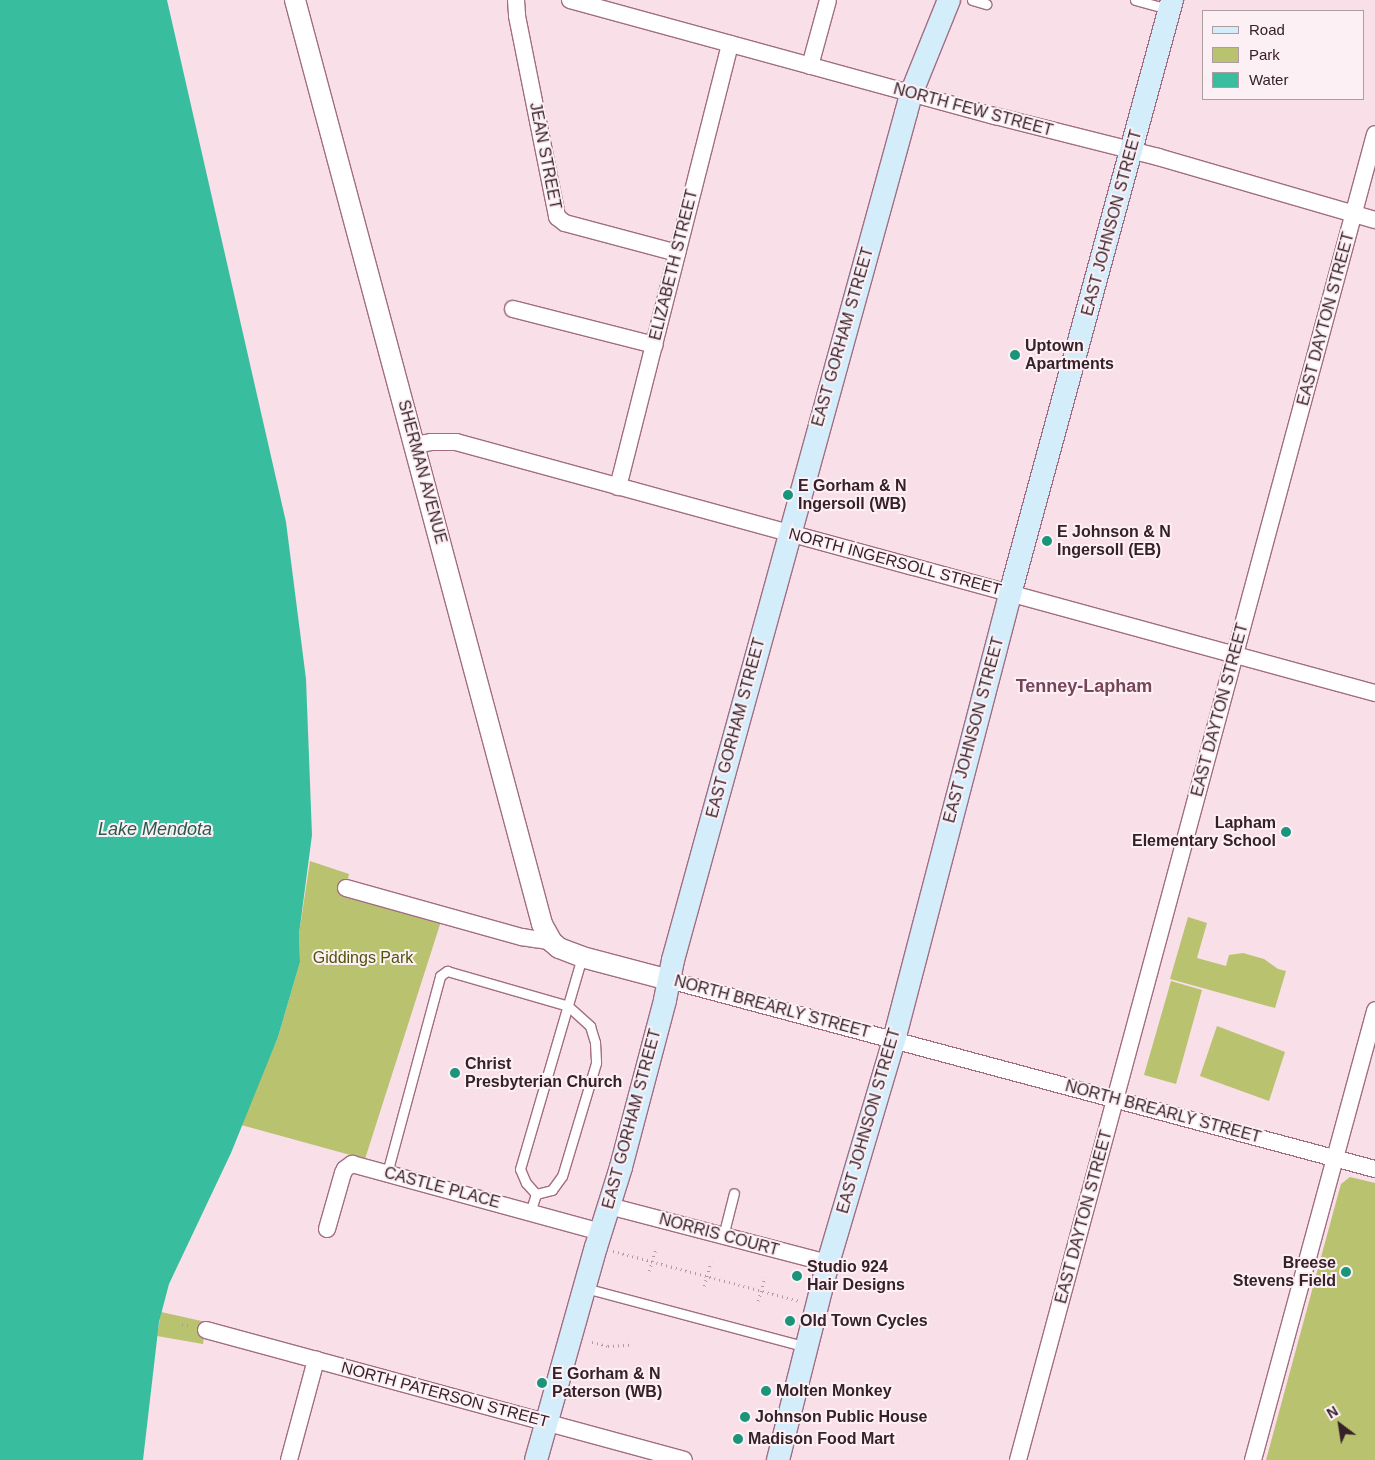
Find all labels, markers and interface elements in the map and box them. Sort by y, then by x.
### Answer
legend [1202,10,1365,100]
text: Road [1249,21,1285,38]
text: Park [1249,46,1280,63]
text: Water [1249,71,1288,88]
street label: NORTH FEW STREET [891,79,1055,141]
street label: JEAN STREET [525,101,565,211]
street label: EAST JOHNSON STREET [1078,128,1146,318]
street label: ELIZABETH STREET [646,188,702,342]
street label: EAST DAYTON STREET [1294,230,1358,408]
street label: EAST GORHAM STREET [808,245,878,429]
place label: Uptown Apartments [1025,336,1114,374]
marker: Uptown Apartments [1009,349,1021,361]
street label: SHERMAN AVENUE [393,398,451,546]
place label: E Gorham & N Ingersoll (WB) [798,476,906,514]
marker: E Gorham & N Ingersoll (WB) [782,489,794,501]
place label: E Johnson & N Ingersoll (EB) [1057,522,1171,560]
street label: NORTH INGERSOLL STREET [786,524,1004,600]
marker: E Johnson & N Ingersoll (EB) [1041,535,1053,547]
street label: EAST DAYTON STREET [1188,621,1252,799]
street label: EAST JOHNSON STREET [940,635,1008,825]
street label: EAST GORHAM STREET [703,636,769,820]
district label: Tenney-Lapham [1016,675,1152,697]
place label: Lapham Elementary School [1132,813,1276,851]
water label: Lake Mendota [98,818,212,840]
marker: Lapham Elementary School [1280,826,1292,838]
park label: Giddings Park [313,948,413,968]
street label: NORTH BREARLY STREET [672,972,872,1042]
street label: EAST JOHNSON STREET [833,1026,905,1216]
street label: EAST GORHAM STREET [599,1027,665,1211]
place label: Christ Presbyterian Church [465,1054,622,1092]
marker: Christ Presbyterian Church [449,1067,461,1079]
street label: NORTH BREARLY STREET [1063,1077,1263,1147]
street label: EAST DAYTON STREET [1052,1128,1116,1306]
street label: CASTLE PLACE [382,1163,502,1213]
street label: NORRIS COURT [657,1210,781,1260]
place label: Breese Stevens Field [1233,1253,1336,1291]
place label: Studio 924 Hair Designs [807,1257,905,1295]
marker: Breese Stevens Field [1340,1266,1352,1278]
marker: Studio 924 Hair Designs [791,1270,803,1282]
place label: Old Town Cycles [800,1311,928,1331]
marker: Old Town Cycles [784,1315,796,1327]
street label: NORTH PATERSON STREET [339,1358,551,1432]
place label: E Gorham & N Paterson (WB) [552,1364,662,1402]
marker: E Gorham & N Paterson (WB) [536,1377,548,1389]
place label: Molten Monkey [776,1381,892,1401]
marker: Molten Monkey [760,1385,772,1397]
north arrow [1315,1400,1365,1450]
text: N [1324,1403,1341,1422]
place label: Johnson Public House [755,1407,927,1427]
marker: Johnson Public House [739,1411,751,1423]
place label: Madison Food Mart [748,1429,895,1449]
marker: Madison Food Mart [732,1433,744,1445]

